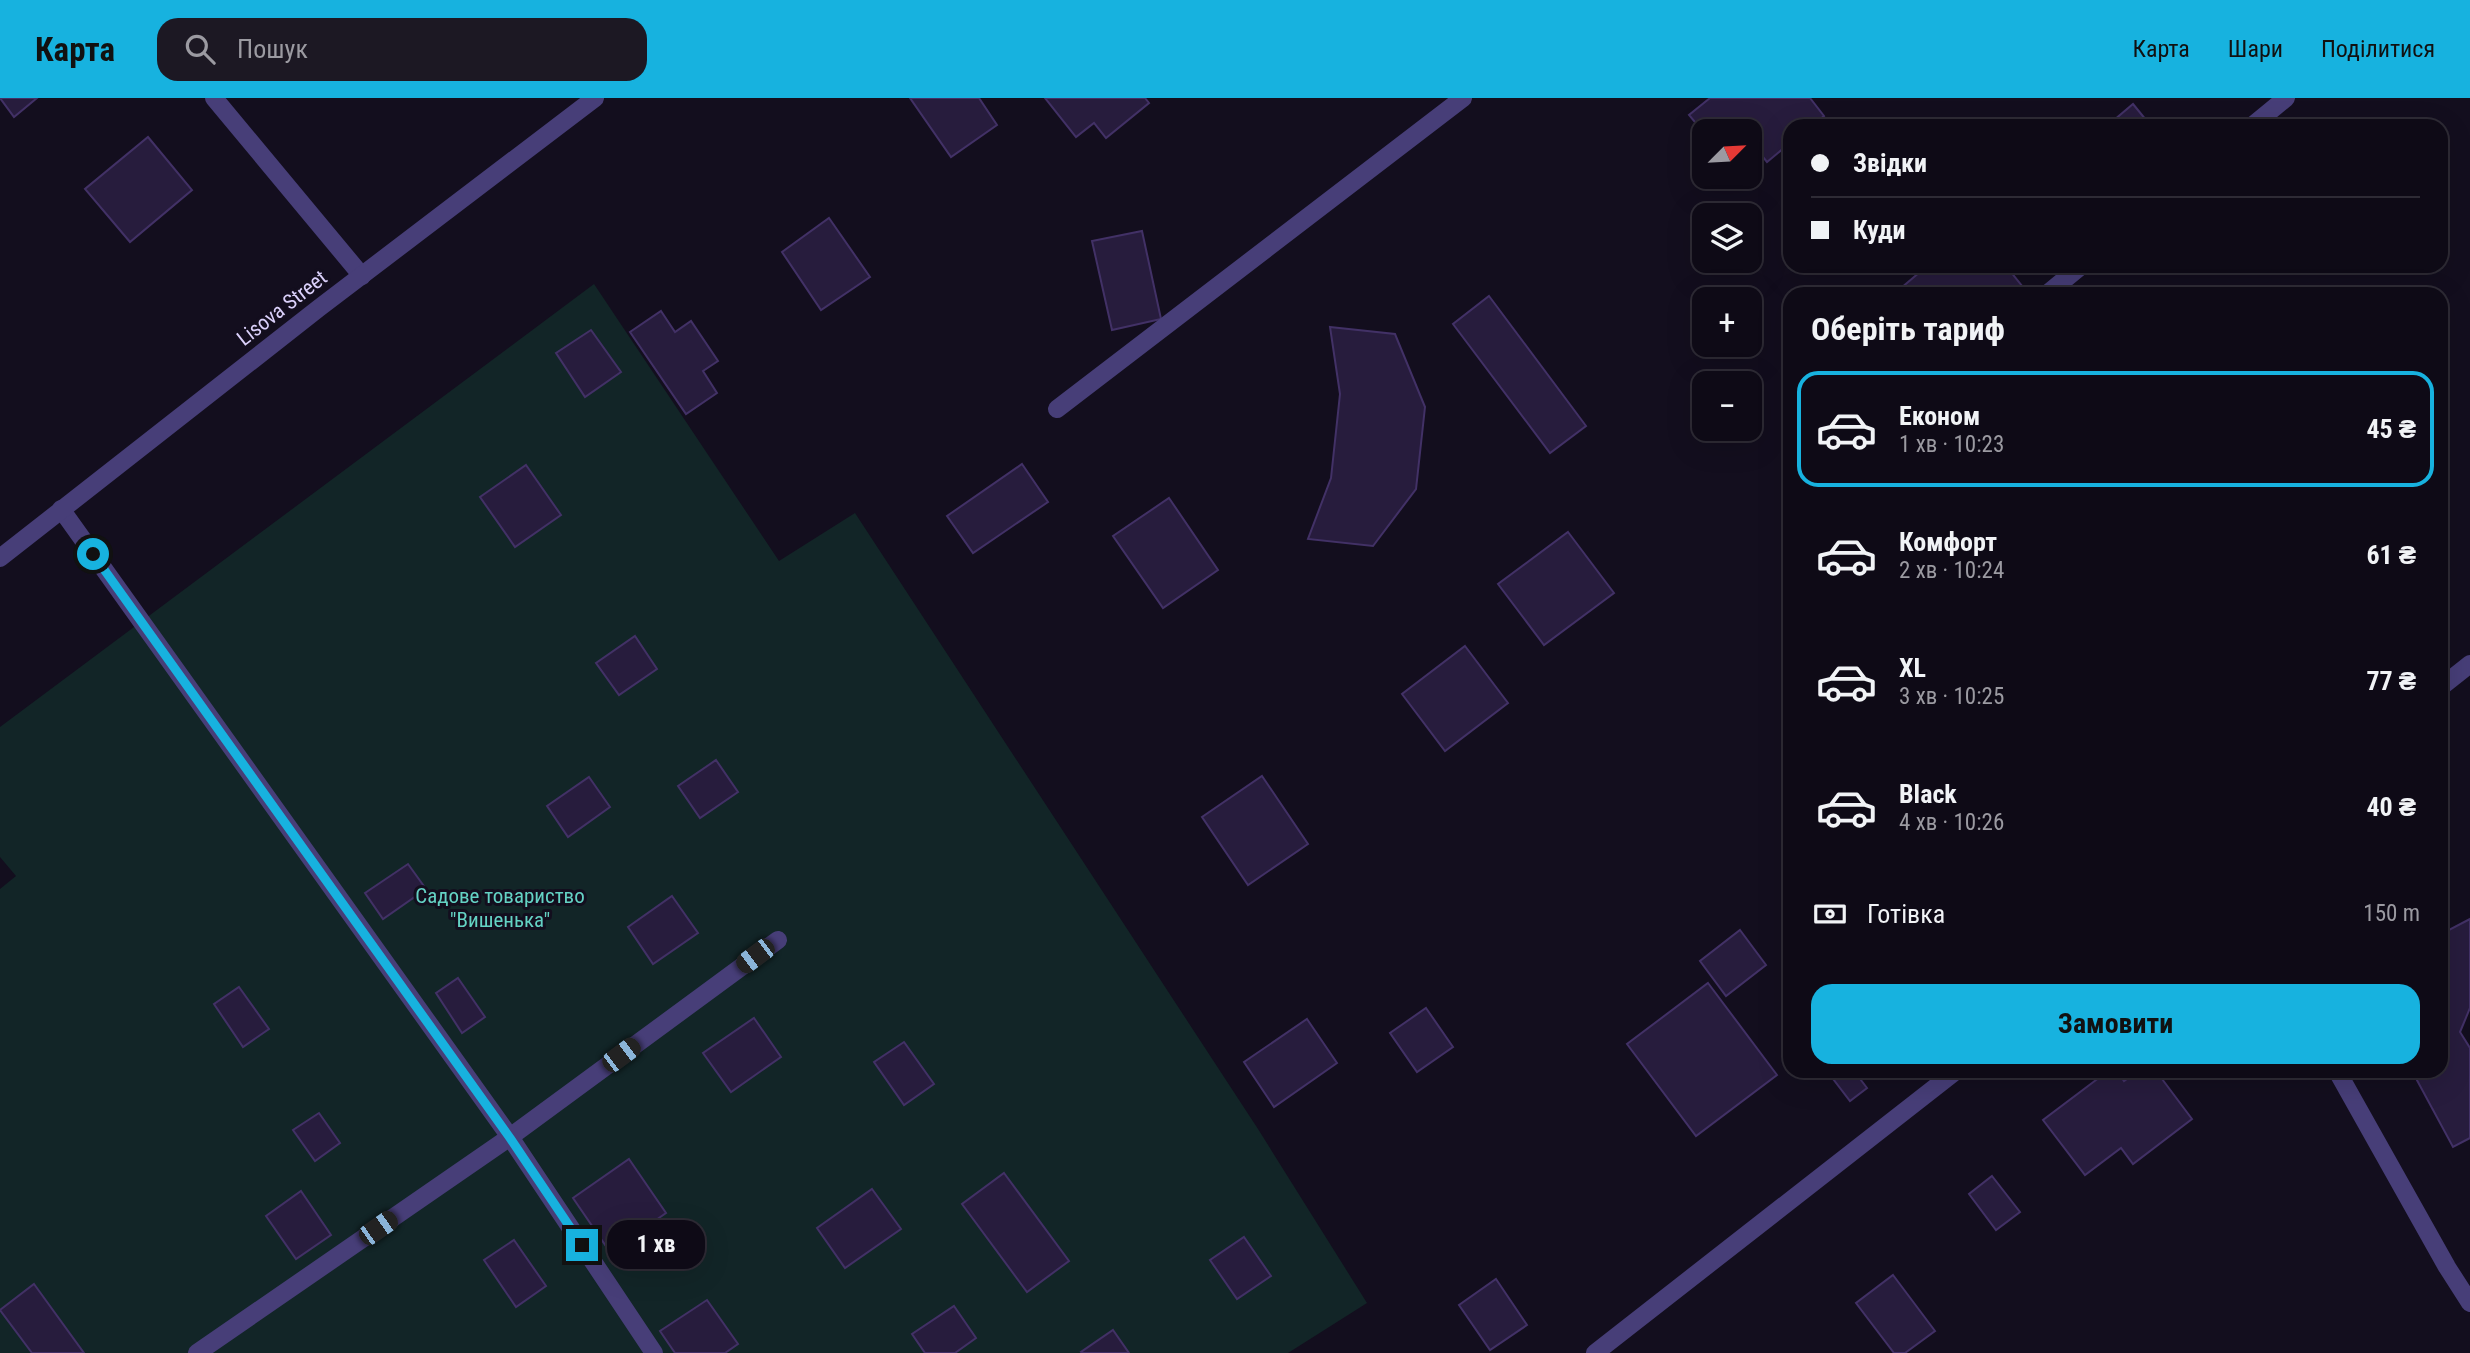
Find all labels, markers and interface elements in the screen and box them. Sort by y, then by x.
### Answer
search box [157,18,647,81]
text: Карта [35,30,115,69]
icon: search [181,30,219,68]
text: Пошук [237,34,308,64]
text: Карта [2132,35,2190,63]
text: Шари [2228,35,2283,63]
text: Поділитися [2321,35,2435,63]
north arrow [1692,119,1762,189]
map controls [1692,119,1762,441]
text: Звідки [1853,148,1927,178]
button: layers [1692,203,1762,273]
text: Куди [1853,215,1905,245]
street label: Lisova Street [232,265,332,351]
button: + [1692,287,1762,357]
text: Оберіть тариф [1811,310,2005,348]
button: − [1692,371,1762,441]
icon: car [1815,398,1878,461]
text: Економ [1899,401,1980,431]
text: 45 ₴ [2366,414,2416,444]
text: 1 хв · 10:23 [1899,431,2004,458]
icon: car [1815,524,1878,587]
text: Комфорт [1899,527,1997,557]
route start [77,538,109,570]
text: 61 ₴ [2366,540,2416,570]
text: 2 хв · 10:24 [1899,557,2004,584]
icon: car [1815,650,1878,713]
text: XL [1899,653,1926,683]
text: 77 ₴ [2366,666,2416,696]
text: 3 хв · 10:25 [1899,683,2004,710]
icon: car [1815,776,1878,839]
text: Black [1899,779,1957,809]
text: 40 ₴ [2366,792,2416,822]
text: 4 хв · 10:26 [1899,809,2004,836]
park label: Садове товариство "Вишенька" [415,884,585,932]
icon: cash [1811,895,1849,933]
text: Готівка [1867,899,1945,929]
text: 150 m [2363,900,2420,927]
car [732,935,779,977]
button: Замовити [1811,984,2420,1064]
car [598,1034,645,1076]
car [355,1207,402,1249]
callout: 1 хв [606,1220,704,1270]
route end [566,1229,598,1261]
text: 1 хв [637,1231,675,1258]

